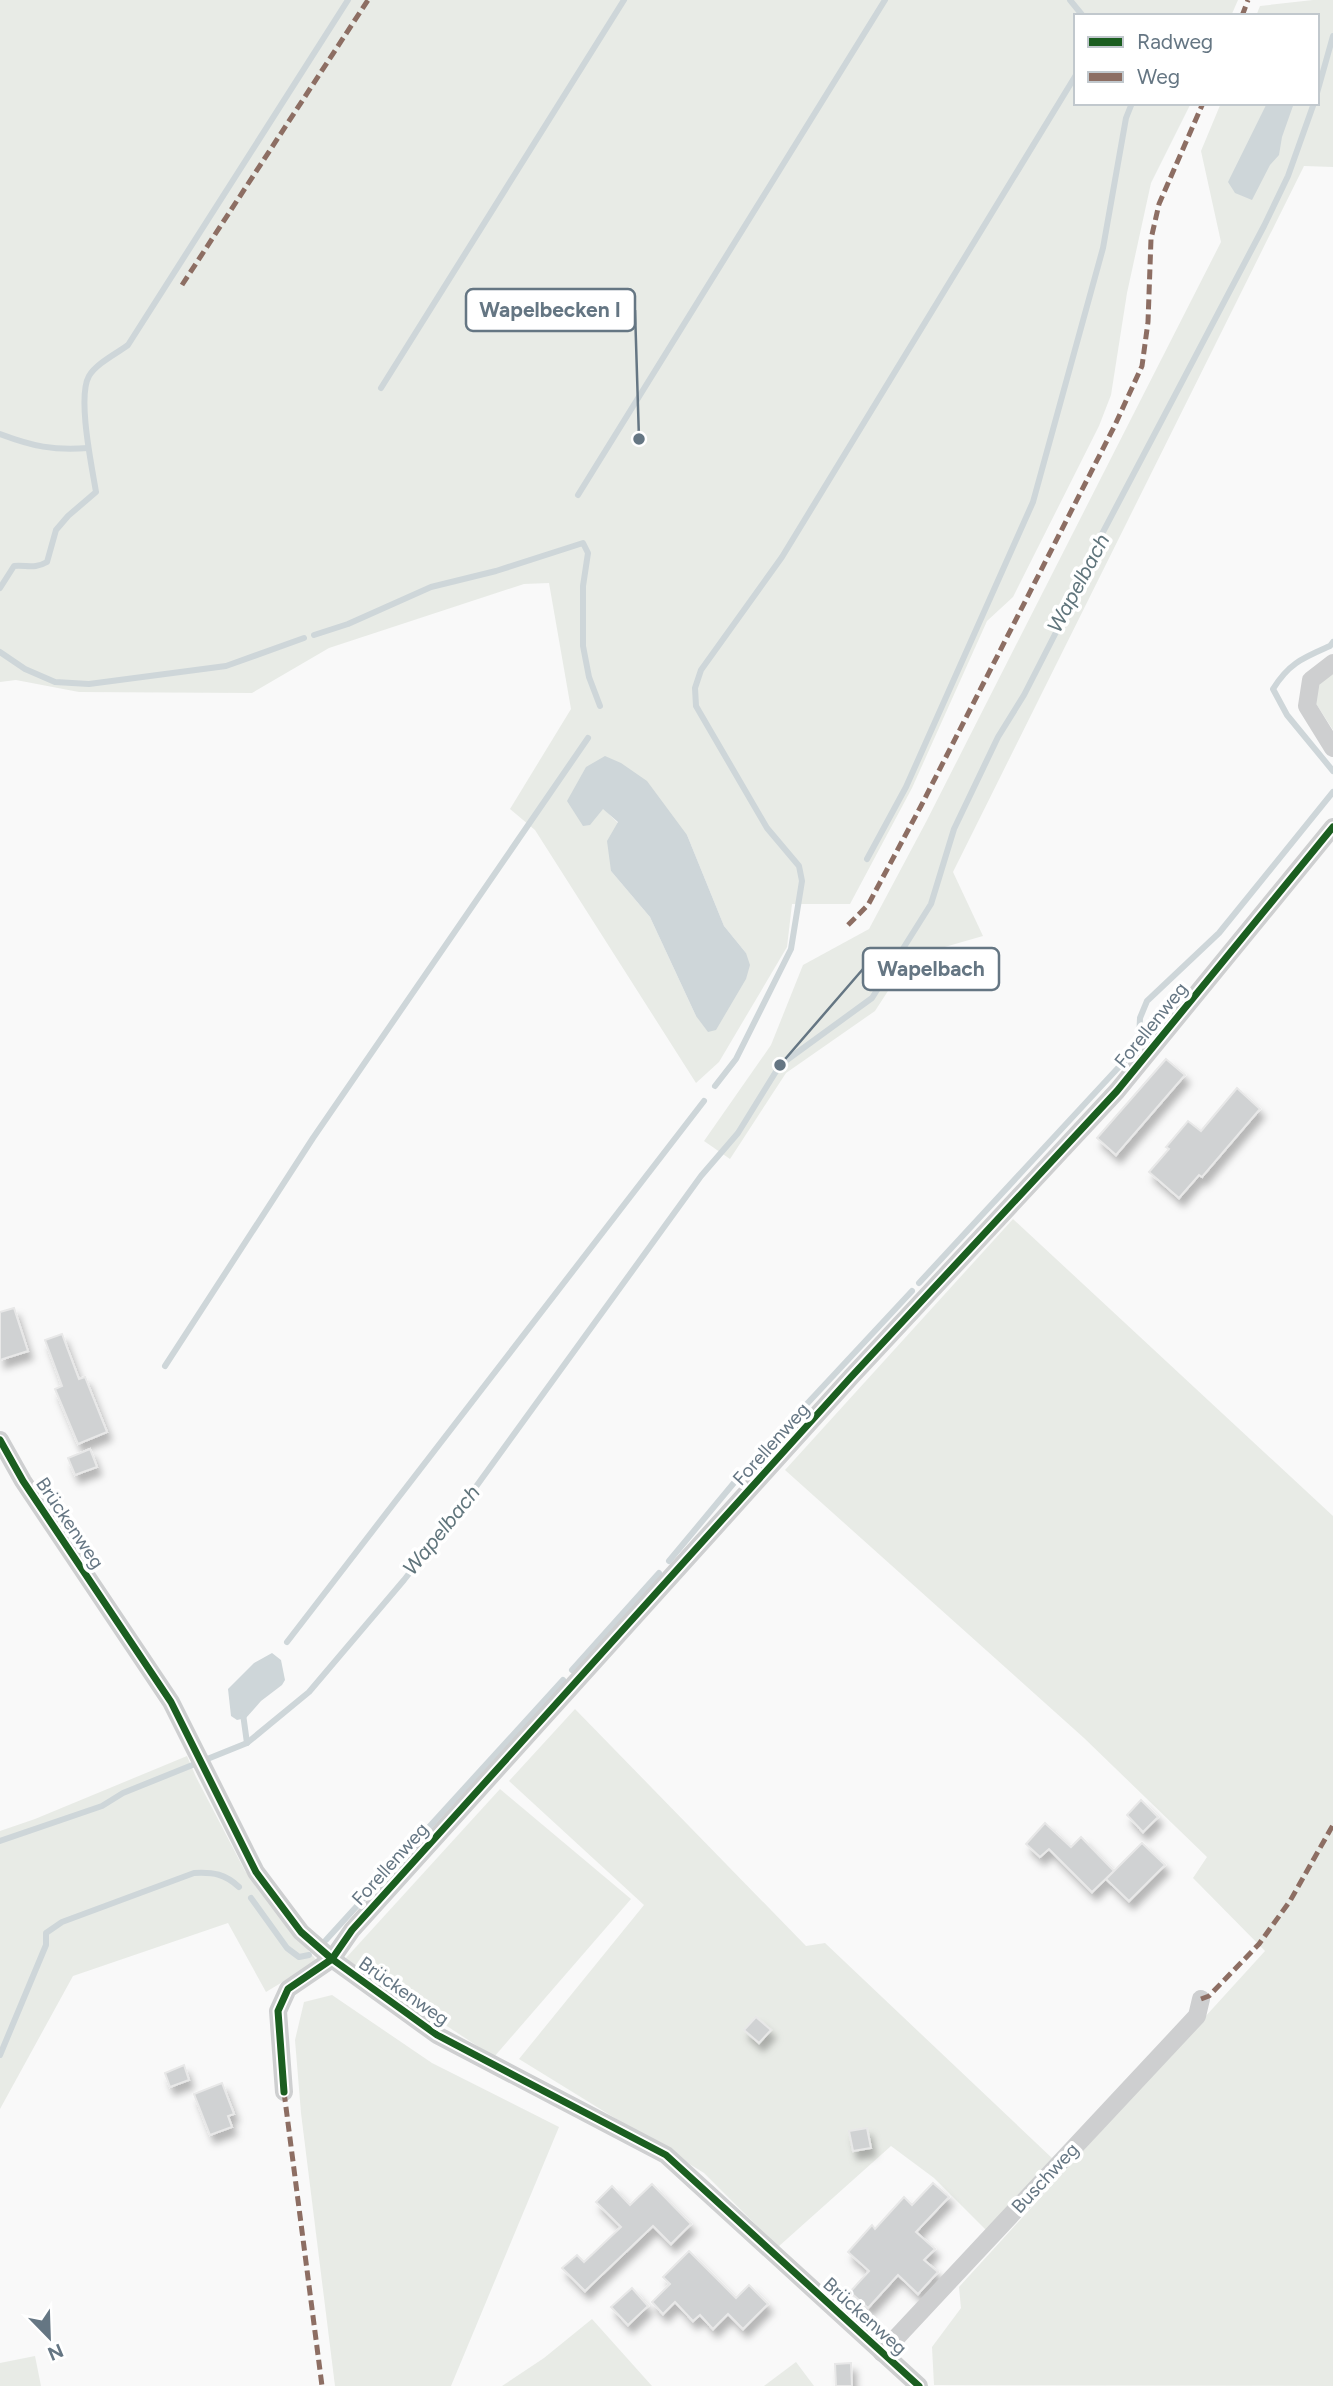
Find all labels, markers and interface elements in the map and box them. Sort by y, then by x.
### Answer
legend [1074,14,1319,105]
text: Radweg [1137,29,1213,54]
text: Weg [1137,64,1180,89]
callout: Wapelbecken I [466,289,635,331]
text: Wapelbecken I [479,297,621,322]
water label: Wapelbach [1042,529,1115,637]
callout: Wapelbach [863,948,999,990]
text: Wapelbach [877,956,985,981]
street label: Forellenweg [1110,978,1192,1072]
street label: Forellenweg [728,1398,814,1490]
street label: Brückenweg [31,1473,109,1573]
water label: Wapelbach [397,1480,485,1580]
street label: Forellenweg [347,1818,433,1910]
street label: Brückenweg [354,1951,454,2031]
street label: Buschweg [1007,2138,1083,2218]
street label: Brückenweg [818,2272,912,2360]
north arrow [14,2302,84,2372]
text: N [44,2339,67,2366]

